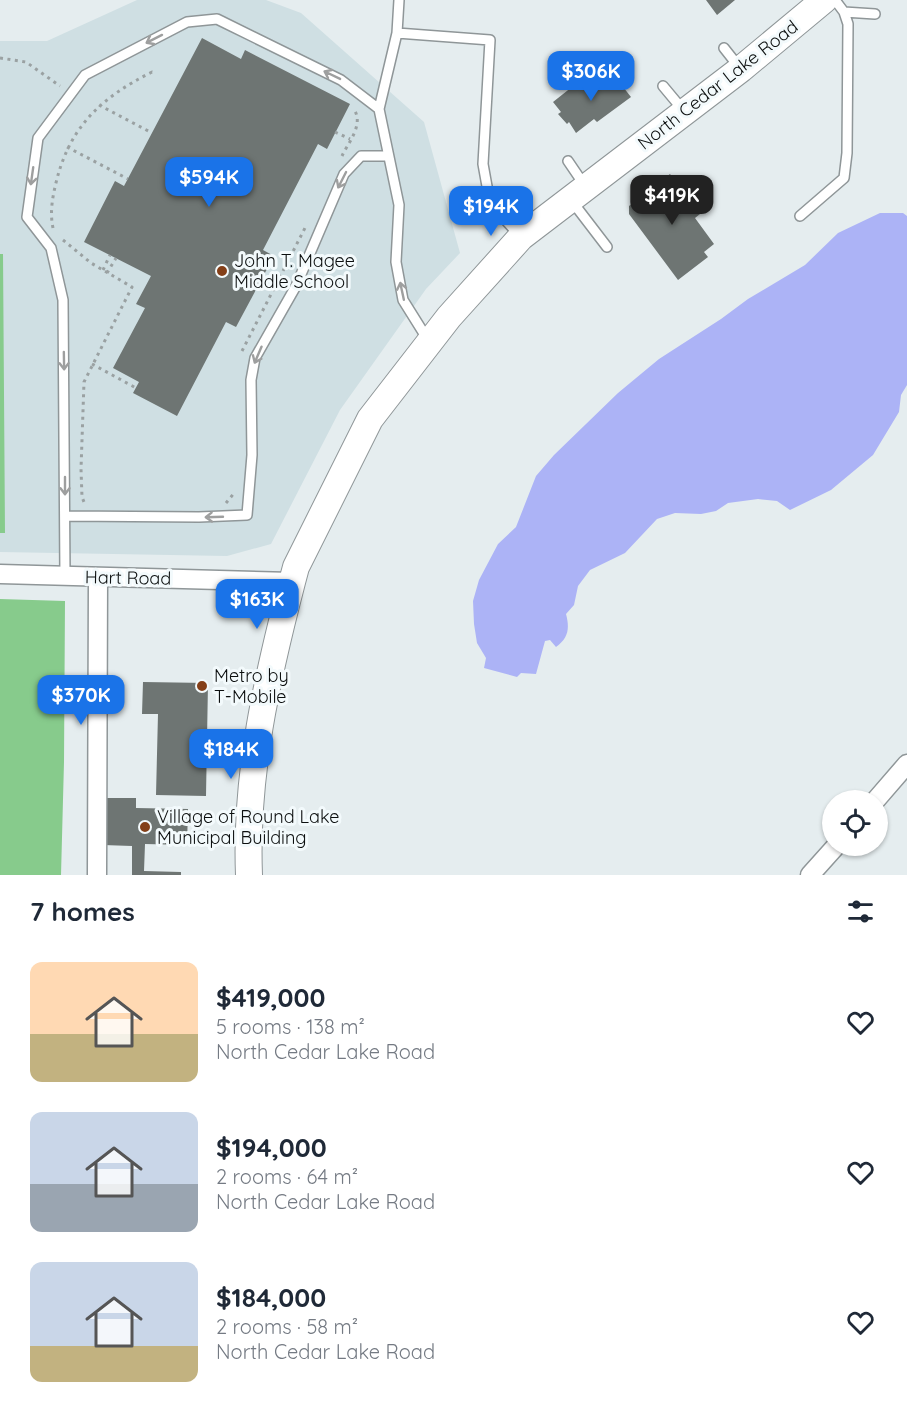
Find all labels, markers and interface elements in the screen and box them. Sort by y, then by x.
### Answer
street label: North Cedar Lake Road [633,15,802,154]
one-way arrow [145,34,163,46]
pin: $306K [549,51,633,102]
text: $306K [561,58,621,83]
one-way arrow [323,69,341,80]
pin: $594K [167,157,251,208]
text: $594K [179,164,239,189]
one-way arrow [27,166,38,186]
one-way arrow [336,171,348,188]
pin: $419K [630,175,714,226]
text: $419K [644,182,700,207]
pin: $194K [449,186,533,237]
text: $194K [463,193,519,218]
place label: John T. Magee Middle School [234,249,355,293]
marker: John T. Magee Middle School [215,264,229,278]
one-way arrow [396,282,407,301]
one-way arrow [252,346,263,364]
one-way arrow [59,351,70,371]
one-way arrow [59,475,71,495]
one-way arrow [204,511,224,522]
street label: Hart Road [85,565,171,590]
pin: $163K [215,579,299,630]
text: $163K [230,586,284,611]
place label: Metro by T-Mobile [214,664,289,708]
pin: $370K [39,675,123,726]
marker: Metro by T-Mobile [195,679,209,693]
text: $370K [51,682,111,707]
pin: $184K [189,729,273,780]
text: $184K [203,736,259,761]
map controls [822,790,888,856]
button: locate [822,790,888,856]
place label: Village of Round Lake Municipal Building [157,805,339,849]
marker: Village of Round Lake Municipal Building [138,820,152,834]
text: 7 homes [30,895,135,928]
icon: filters [844,895,877,928]
text: $419,000 [216,981,325,1014]
icon: home [78,986,150,1058]
icon: heart [844,1006,877,1039]
text: 5 rooms · 138 m² [216,1014,365,1039]
text: North Cedar Lake Road [216,1039,435,1064]
text: $194,000 [216,1131,327,1164]
icon: home [78,1136,150,1208]
icon: heart [844,1156,877,1189]
text: 2 rooms · 64 m² [216,1164,358,1189]
text: North Cedar Lake Road [216,1189,435,1214]
text: $184,000 [216,1281,326,1314]
icon: home [78,1286,150,1358]
icon: heart [844,1306,877,1339]
text: 2 rooms · 58 m² [216,1314,358,1339]
text: North Cedar Lake Road [216,1339,435,1364]

